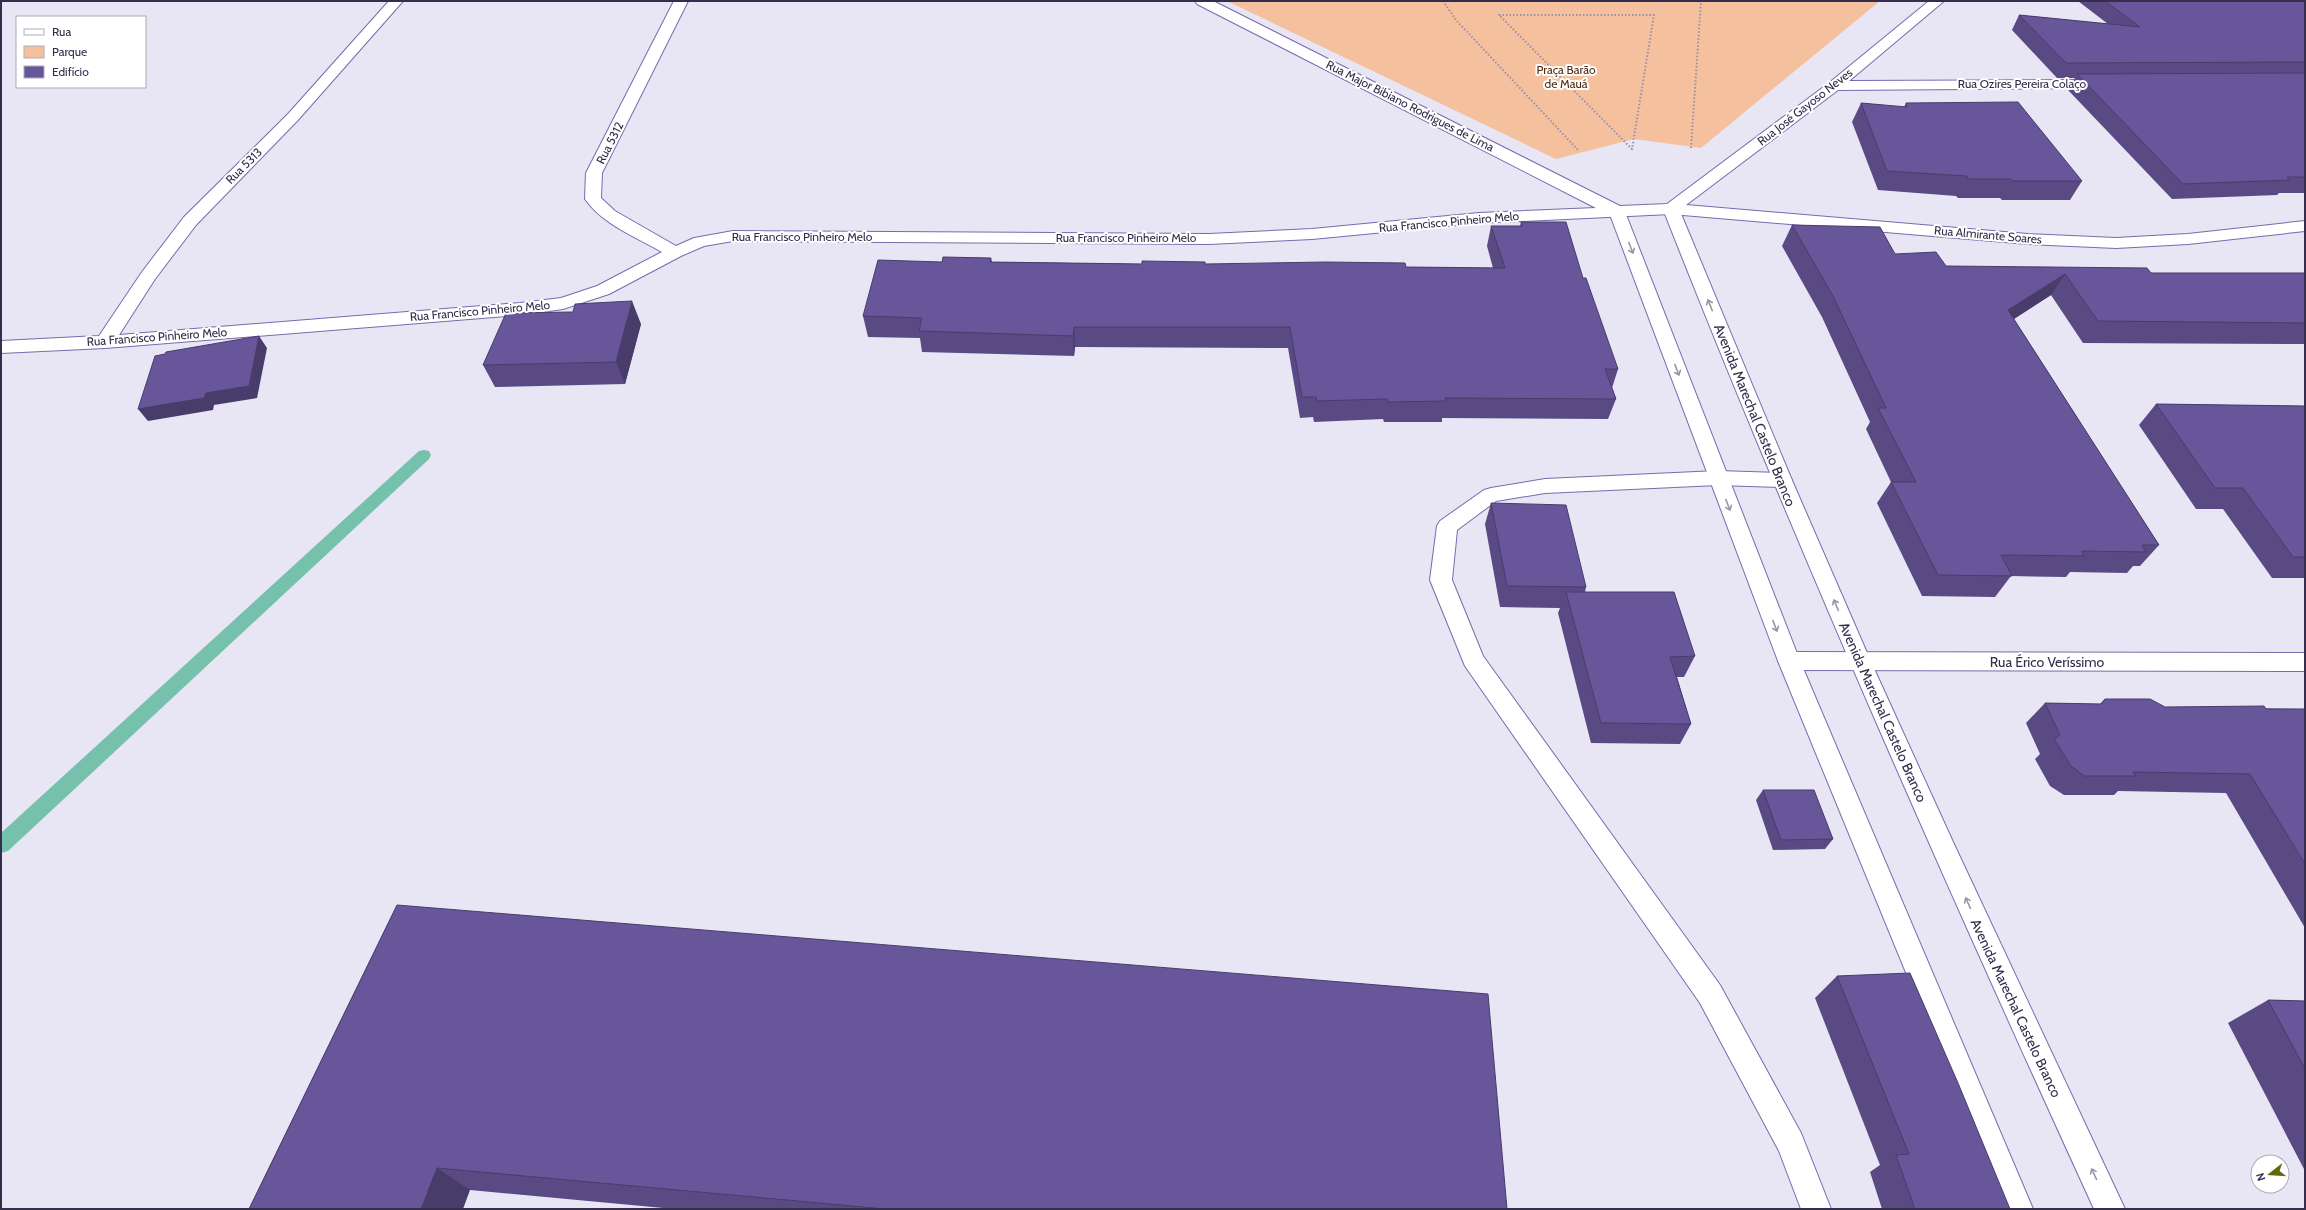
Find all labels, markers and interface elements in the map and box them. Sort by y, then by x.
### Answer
legend [16,16,146,88]
text: Rua [52,24,71,39]
text: Parque [52,44,87,59]
street label: Rua Major Bibiano Rodrigues de Lima [1324,57,1497,155]
park label: Praça Barão de Mauá [1536,62,1596,91]
text: Edifício [52,64,89,79]
street label: Rua José Gayoso Neves [1754,65,1855,148]
street label: Rua Ozires Pereira Colaço [1958,76,2087,91]
street label: Rua 5312 [593,119,626,166]
street label: Rua 5313 [222,144,265,187]
street label: Rua Francisco Pinheiro Melo [1378,208,1520,235]
street label: Rua Almirante Soares [1934,222,2043,247]
street label: Rua Francisco Pinheiro Melo [732,229,873,244]
street label: Rua Francisco Pinheiro Melo [1056,230,1197,245]
one-way arrow [1628,242,1635,255]
street label: Rua Francisco Pinheiro Melo [409,297,551,324]
one-way arrow [1706,299,1713,311]
street label: Avenida Marechal Castelo Branco [1710,321,1800,509]
street label: Rua Francisco Pinheiro Melo [86,324,228,349]
one-way arrow [1674,364,1682,376]
one-way arrow [1725,498,1733,510]
one-way arrow [1832,600,1839,612]
one-way arrow [1772,619,1780,631]
street label: Avenida Marechal Castelo Branco [1835,619,1931,805]
street label: Rua Érico Veríssimo [1990,653,2104,671]
one-way arrow [1964,898,1971,910]
street label: Avenida Marechal Castelo Branco [1967,916,2066,1101]
north arrow [2250,1154,2290,1194]
one-way arrow [2090,1168,2097,1180]
text: N [2253,1171,2268,1183]

